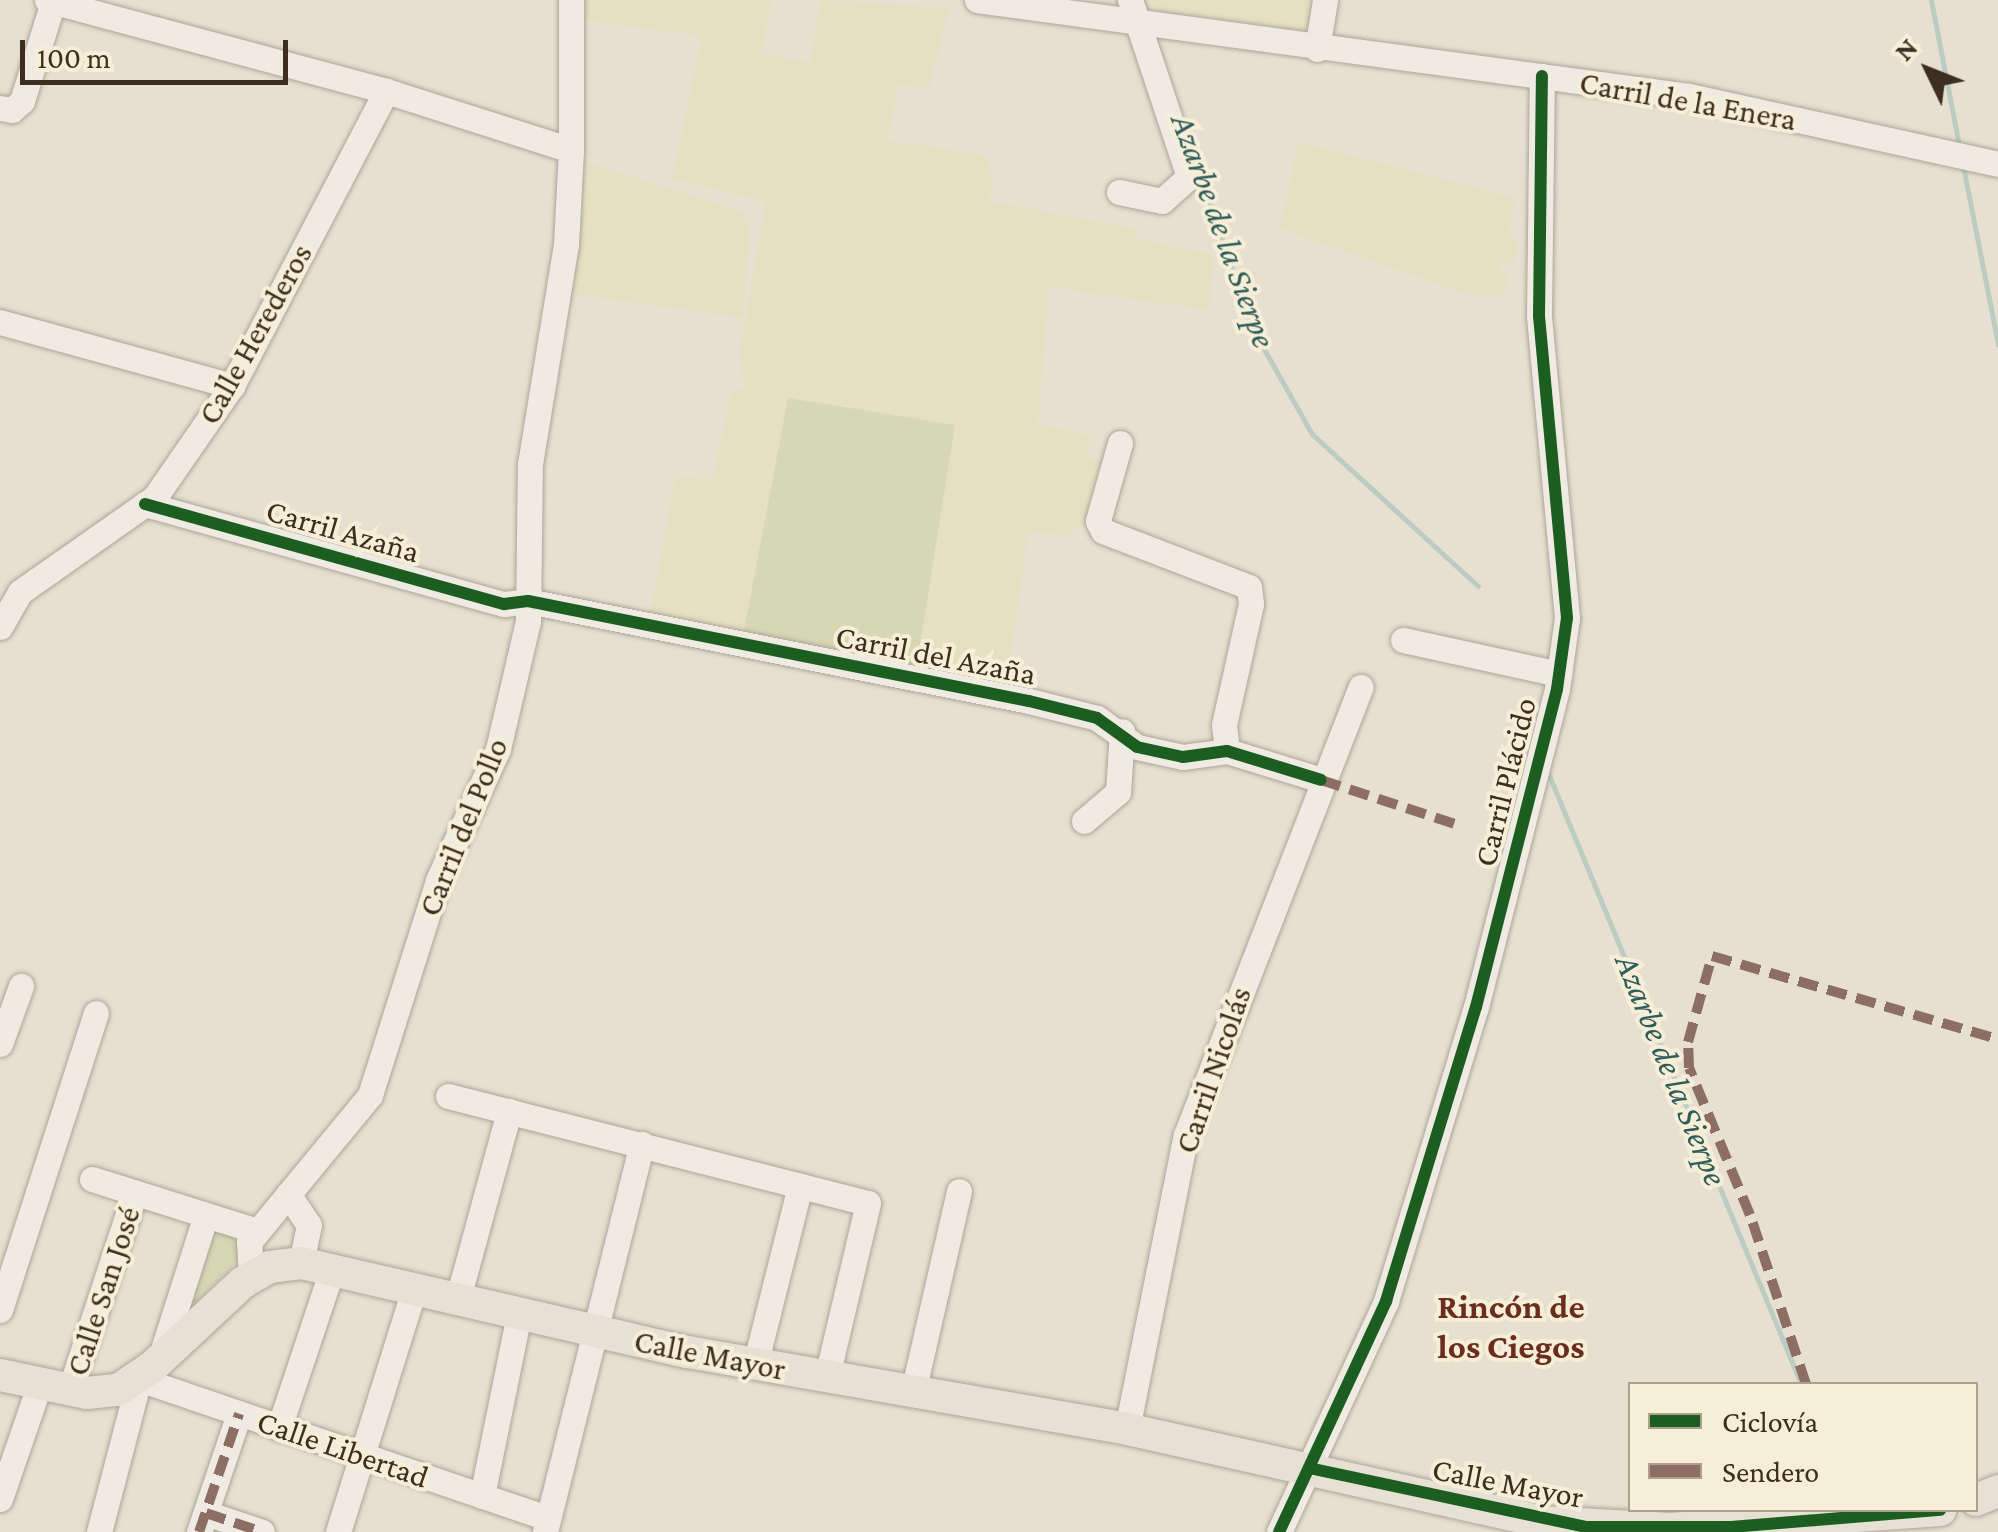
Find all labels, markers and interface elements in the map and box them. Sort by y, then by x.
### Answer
scale bar [25,20,292,82]
north arrow [1878,20,1978,120]
text: N [1888,32,1924,67]
text: 100 m [37,41,111,74]
street label: Carril de la Enera [1577,63,1799,139]
water label: Azarbe de la Sierpe [1161,108,1285,354]
street label: Calle Herederos [190,237,320,431]
street label: Carril Azaña [262,491,424,571]
street label: Carril del Azaña [833,617,1039,693]
street label: Carril Plácido [1465,694,1545,870]
street label: Carril del Pollo [410,732,516,922]
water label: Azarbe de la Sierpe [1605,948,1737,1192]
street label: Carril Nicolás [1167,982,1259,1158]
street label: Calle San José [58,1202,148,1380]
district label: Rincón de los Ciegos [1437,1286,1585,1368]
street label: Calle Mayor [631,1322,789,1388]
legend [1628,1382,1978,1512]
street label: Calle Libertad [252,1402,434,1496]
text: Ciclovía [1722,1405,1818,1438]
street label: Calle Mayor [1429,1450,1587,1516]
text: Sendero [1722,1455,1819,1488]

